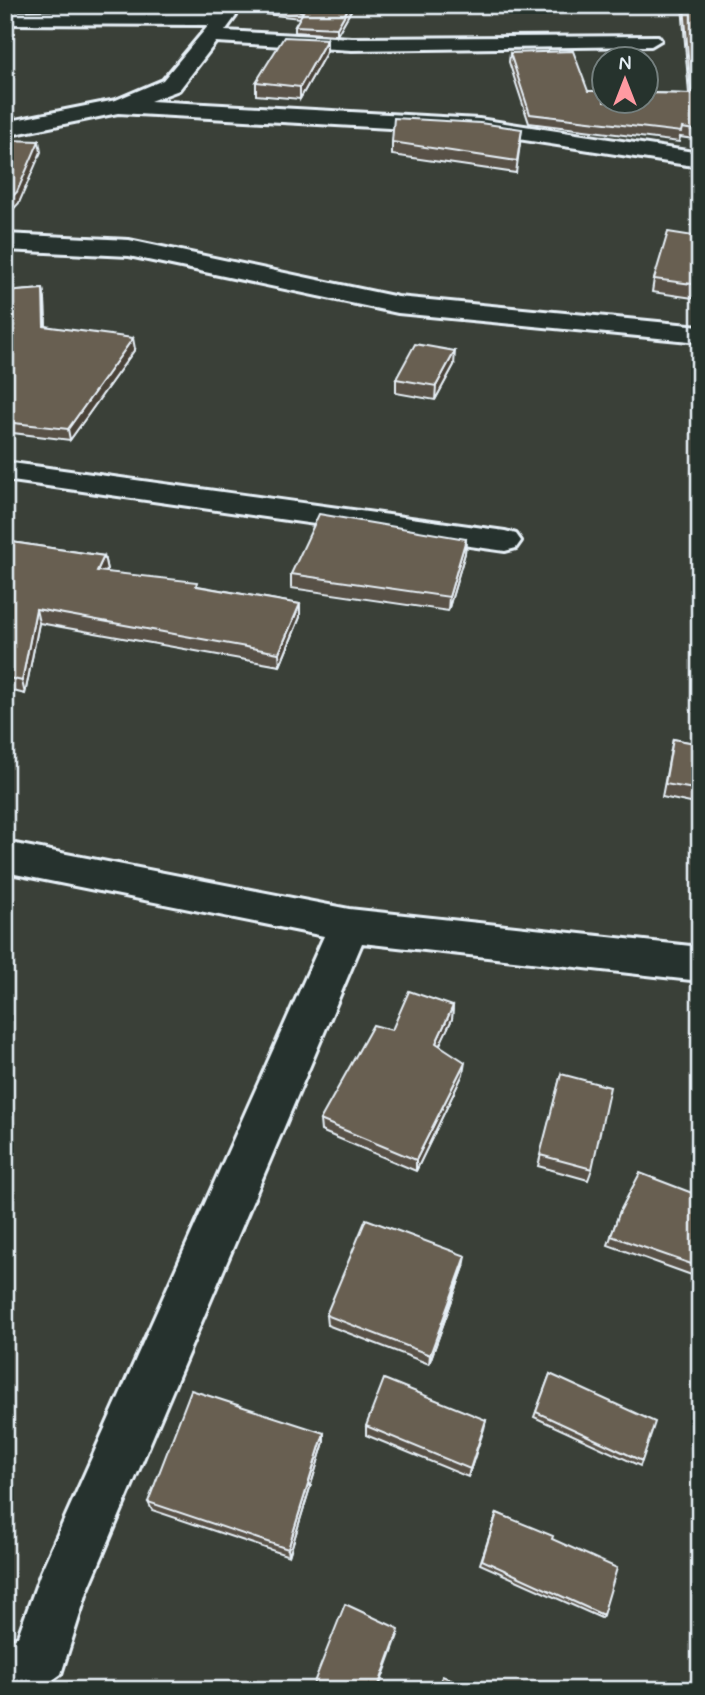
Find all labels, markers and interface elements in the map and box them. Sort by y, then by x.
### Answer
north arrow [590,46,660,116]
text: N [619,52,631,77]

